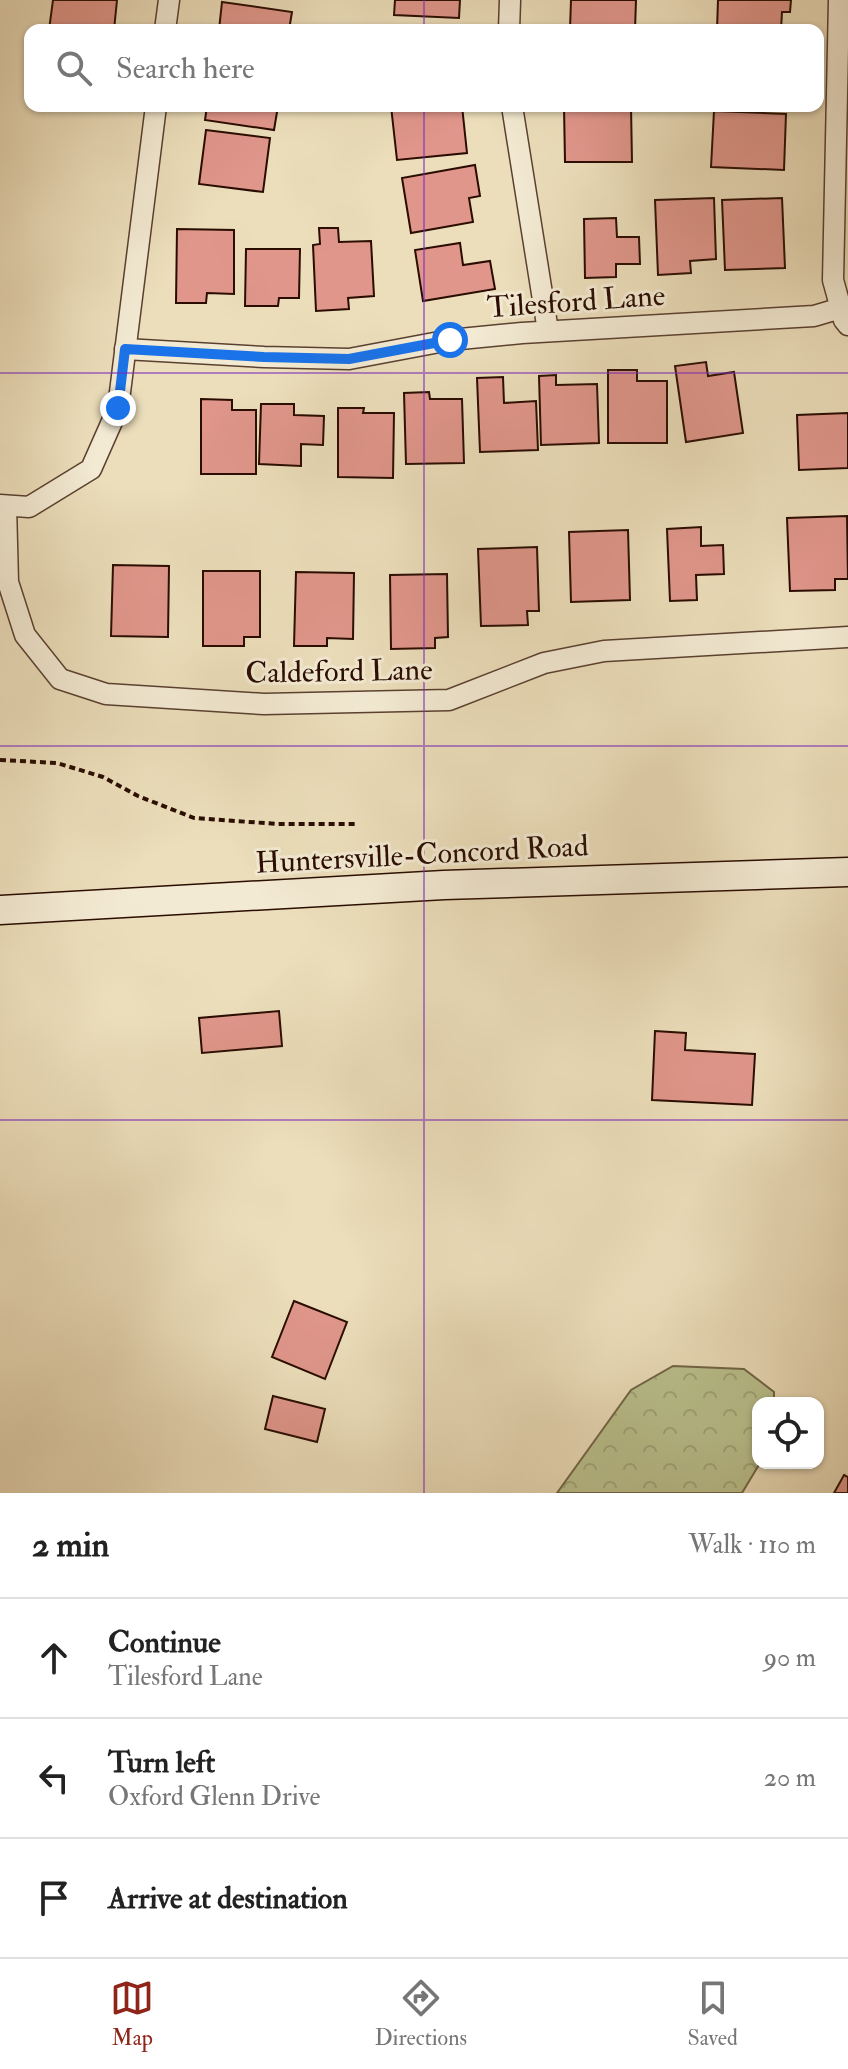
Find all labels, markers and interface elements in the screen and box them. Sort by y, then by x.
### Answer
search box [24,24,824,112]
icon: search [52,46,96,90]
text: Search here [116,50,255,87]
street label: Tilesford Lane [486,277,666,326]
route start [432,322,468,358]
route end [100,390,136,426]
street label: Caldeford Lane [245,651,433,692]
street label: Huntersville-Concord Road [255,827,590,882]
map controls [752,1397,824,1469]
button: locate [752,1397,824,1469]
text: 2 min [32,1524,109,1567]
text: Walk · 110 m [689,1529,816,1561]
text: Continue [108,1624,221,1661]
icon: ahead [32,1636,76,1680]
text: 90 m [764,1642,816,1674]
text: Tilesford Lane [108,1661,263,1693]
text: Turn left [108,1744,215,1781]
icon: left [32,1756,76,1800]
text: 20 m [764,1762,816,1794]
text: Oxford Glenn Drive [108,1781,320,1813]
icon: arrive [32,1876,76,1920]
text: Arrive at destination [108,1880,348,1917]
tab: Map [110,1976,154,2052]
tab: Directions [375,1976,467,2052]
tab: Saved [688,1976,738,2052]

